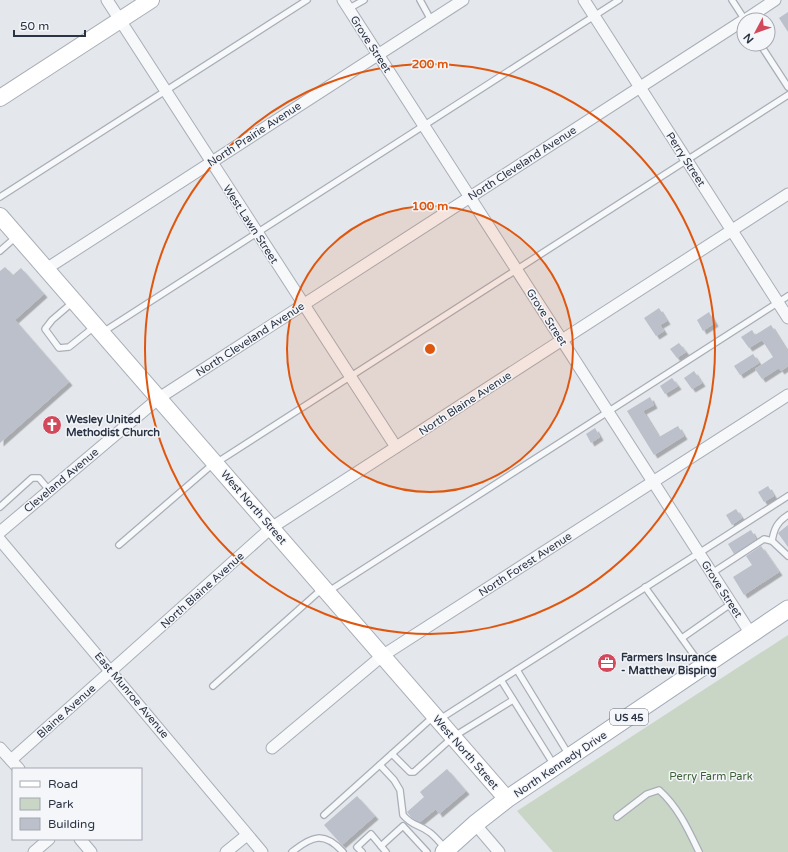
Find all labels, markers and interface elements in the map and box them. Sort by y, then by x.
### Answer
scale bar [14,12,85,38]
north arrow [736,12,776,52]
street label: Grove Street [347,13,394,75]
text: 50 m [20,19,49,33]
text: N [741,31,757,46]
text: 200 m [412,57,448,71]
street label: North Prairie Avenue [205,99,304,170]
street label: North Cleveland Avenue [466,123,579,203]
street label: Perry Street [663,130,708,189]
street label: West Lawn Street [220,182,281,266]
text: 100 m [412,199,448,213]
street label: Grove Street [523,286,570,348]
street label: North Cleveland Avenue [194,299,307,379]
centre of rings [423,342,437,356]
street label: North Blaine Avenue [417,369,514,438]
place label: Wesley United Methodist Church [66,413,160,439]
church icon: Wesley United Methodist Church [41,414,63,436]
street label: Cleveland Avenue [21,445,101,515]
street label: West North Street [218,468,289,547]
street label: North Forest Avenue [476,529,574,599]
street label: North Blaine Avenue [158,550,247,631]
street label: Grove Street [698,558,745,620]
street label: East Munroe Avenue [92,650,171,741]
place label: Farmers Insurance - Matthew Bisping [621,651,718,678]
office icon: Farmers Insurance - Matthew Bisping [596,652,618,674]
street label: Blaine Avenue [34,682,98,741]
road number: US 45 [610,709,648,725]
street label: West North Street [430,713,501,792]
street label: North Kennedy Drive [511,728,609,800]
legend [12,768,142,840]
park label: Perry Farm Park [669,770,753,783]
text: Road [48,777,78,791]
text: Park [48,797,74,811]
text: Building [48,817,95,831]

